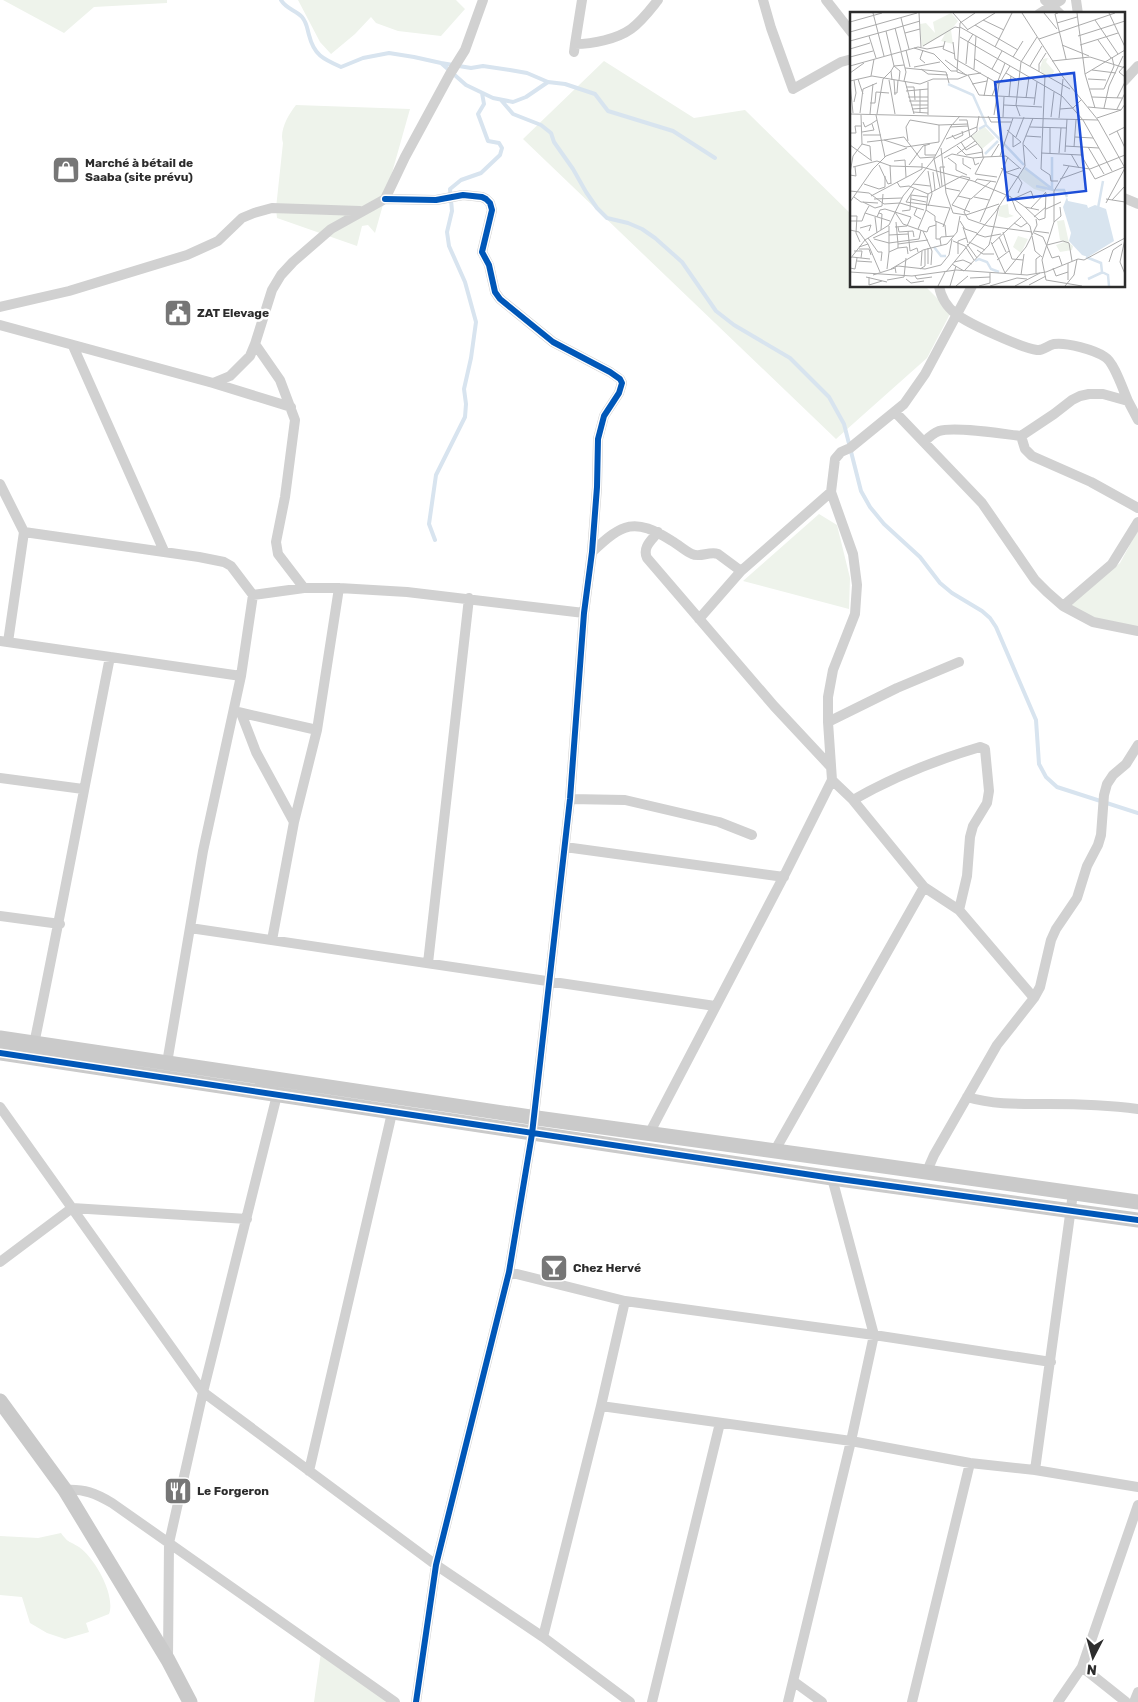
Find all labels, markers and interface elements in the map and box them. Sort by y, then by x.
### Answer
inset map [850,12,1126,288]
shop icon: Marché à bétail de Saaba (site prévu) [51,155,81,185]
place label: Marché à bétail de Saaba (site prévu) [85,156,193,184]
public building icon: ZAT Elevage [163,298,193,328]
place label: ZAT Elevage [197,306,269,320]
bar icon: Chez Hervé [539,1253,569,1283]
place label: Chez Hervé [573,1261,641,1275]
restaurant icon: Le Forgeron [163,1476,193,1506]
place label: Le Forgeron [197,1484,269,1498]
north arrow [1068,1632,1118,1682]
text: N [1086,1660,1098,1678]

